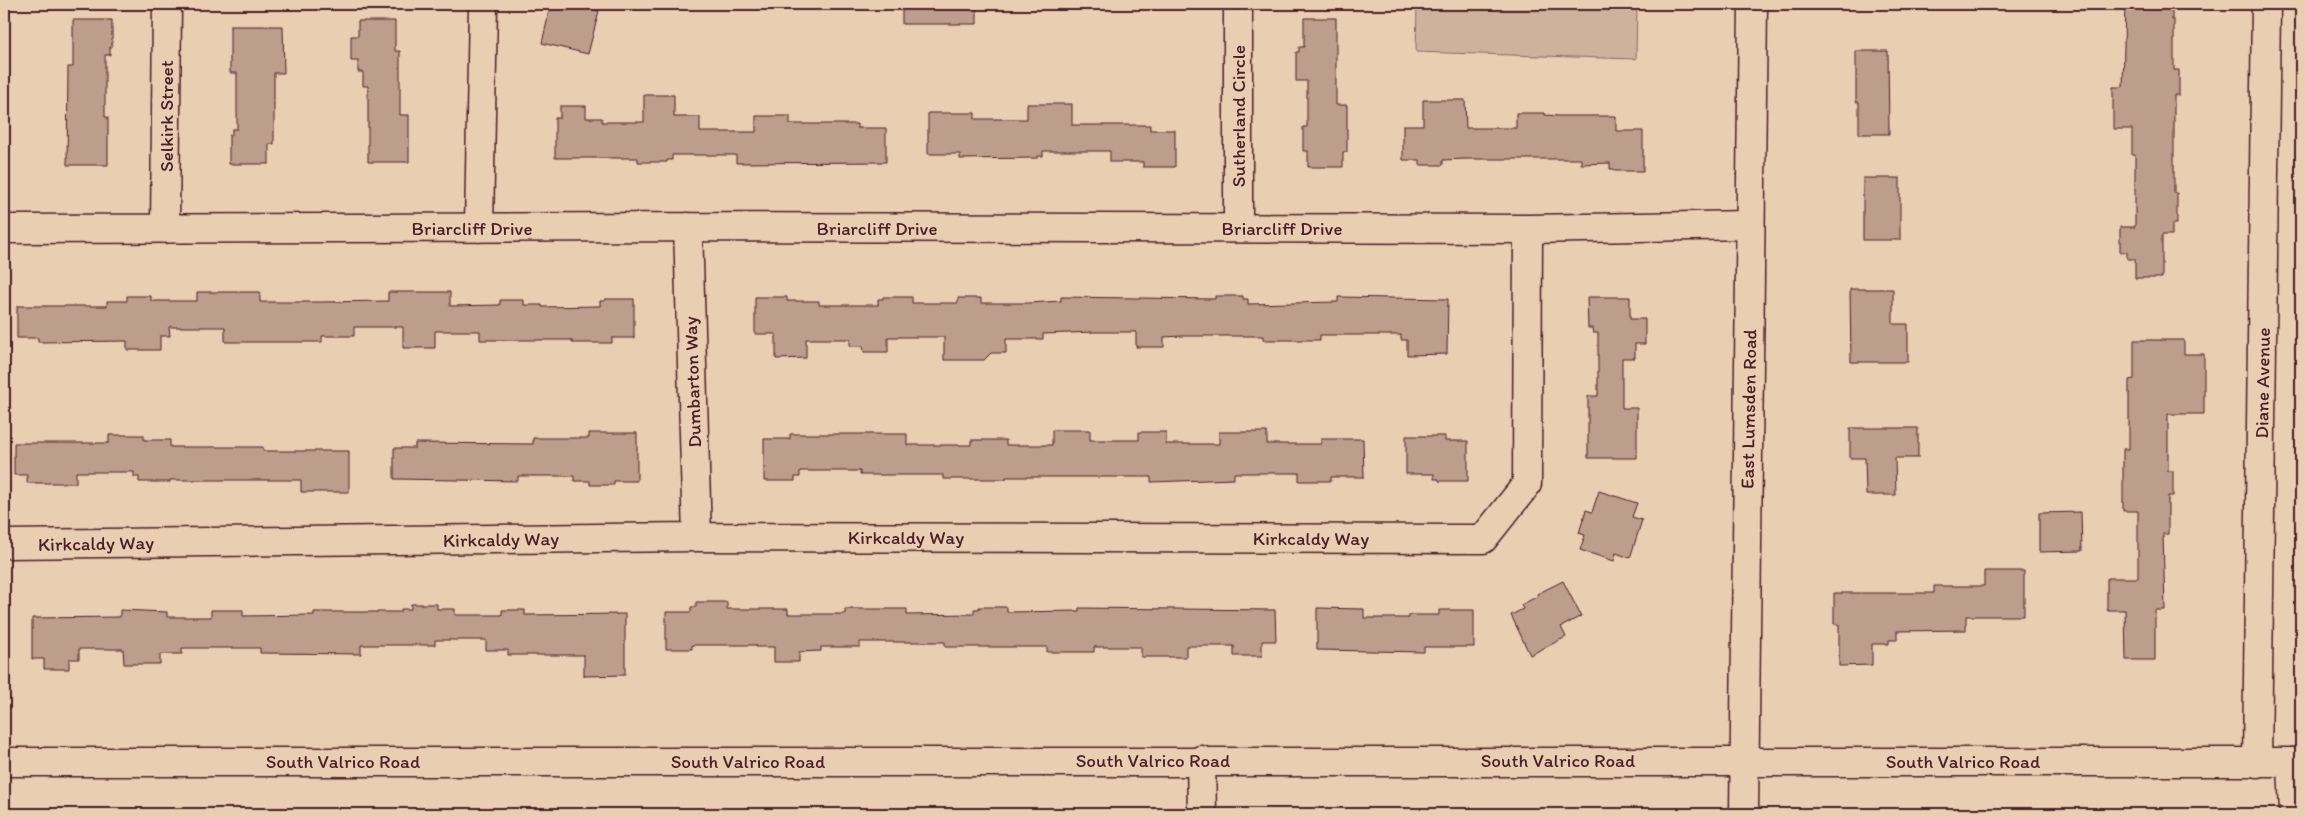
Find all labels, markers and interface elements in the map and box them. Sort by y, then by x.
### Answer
street label: Sutherland Circle [1227,45,1250,187]
street label: Selkirk Street [155,60,178,172]
street label: Briarcliff Drive [412,217,532,240]
street label: Briarcliff Drive [817,217,937,240]
street label: Briarcliff Drive [1222,217,1342,240]
street label: Dumbarton Way [679,316,706,448]
street label: Diane Avenue [2250,327,2275,439]
street label: East Lumsden Road [1736,328,1761,489]
street label: Kirkcaldy Way [848,526,964,549]
street label: Kirkcaldy Way [443,527,559,552]
street label: Kirkcaldy Way [1253,527,1369,550]
street label: Kirkcaldy Way [38,531,154,556]
street label: South Valrico Road [1076,749,1231,772]
street label: South Valrico Road [1481,749,1636,772]
street label: South Valrico Road [266,750,421,773]
street label: South Valrico Road [671,750,826,773]
street label: South Valrico Road [1886,750,2041,773]

